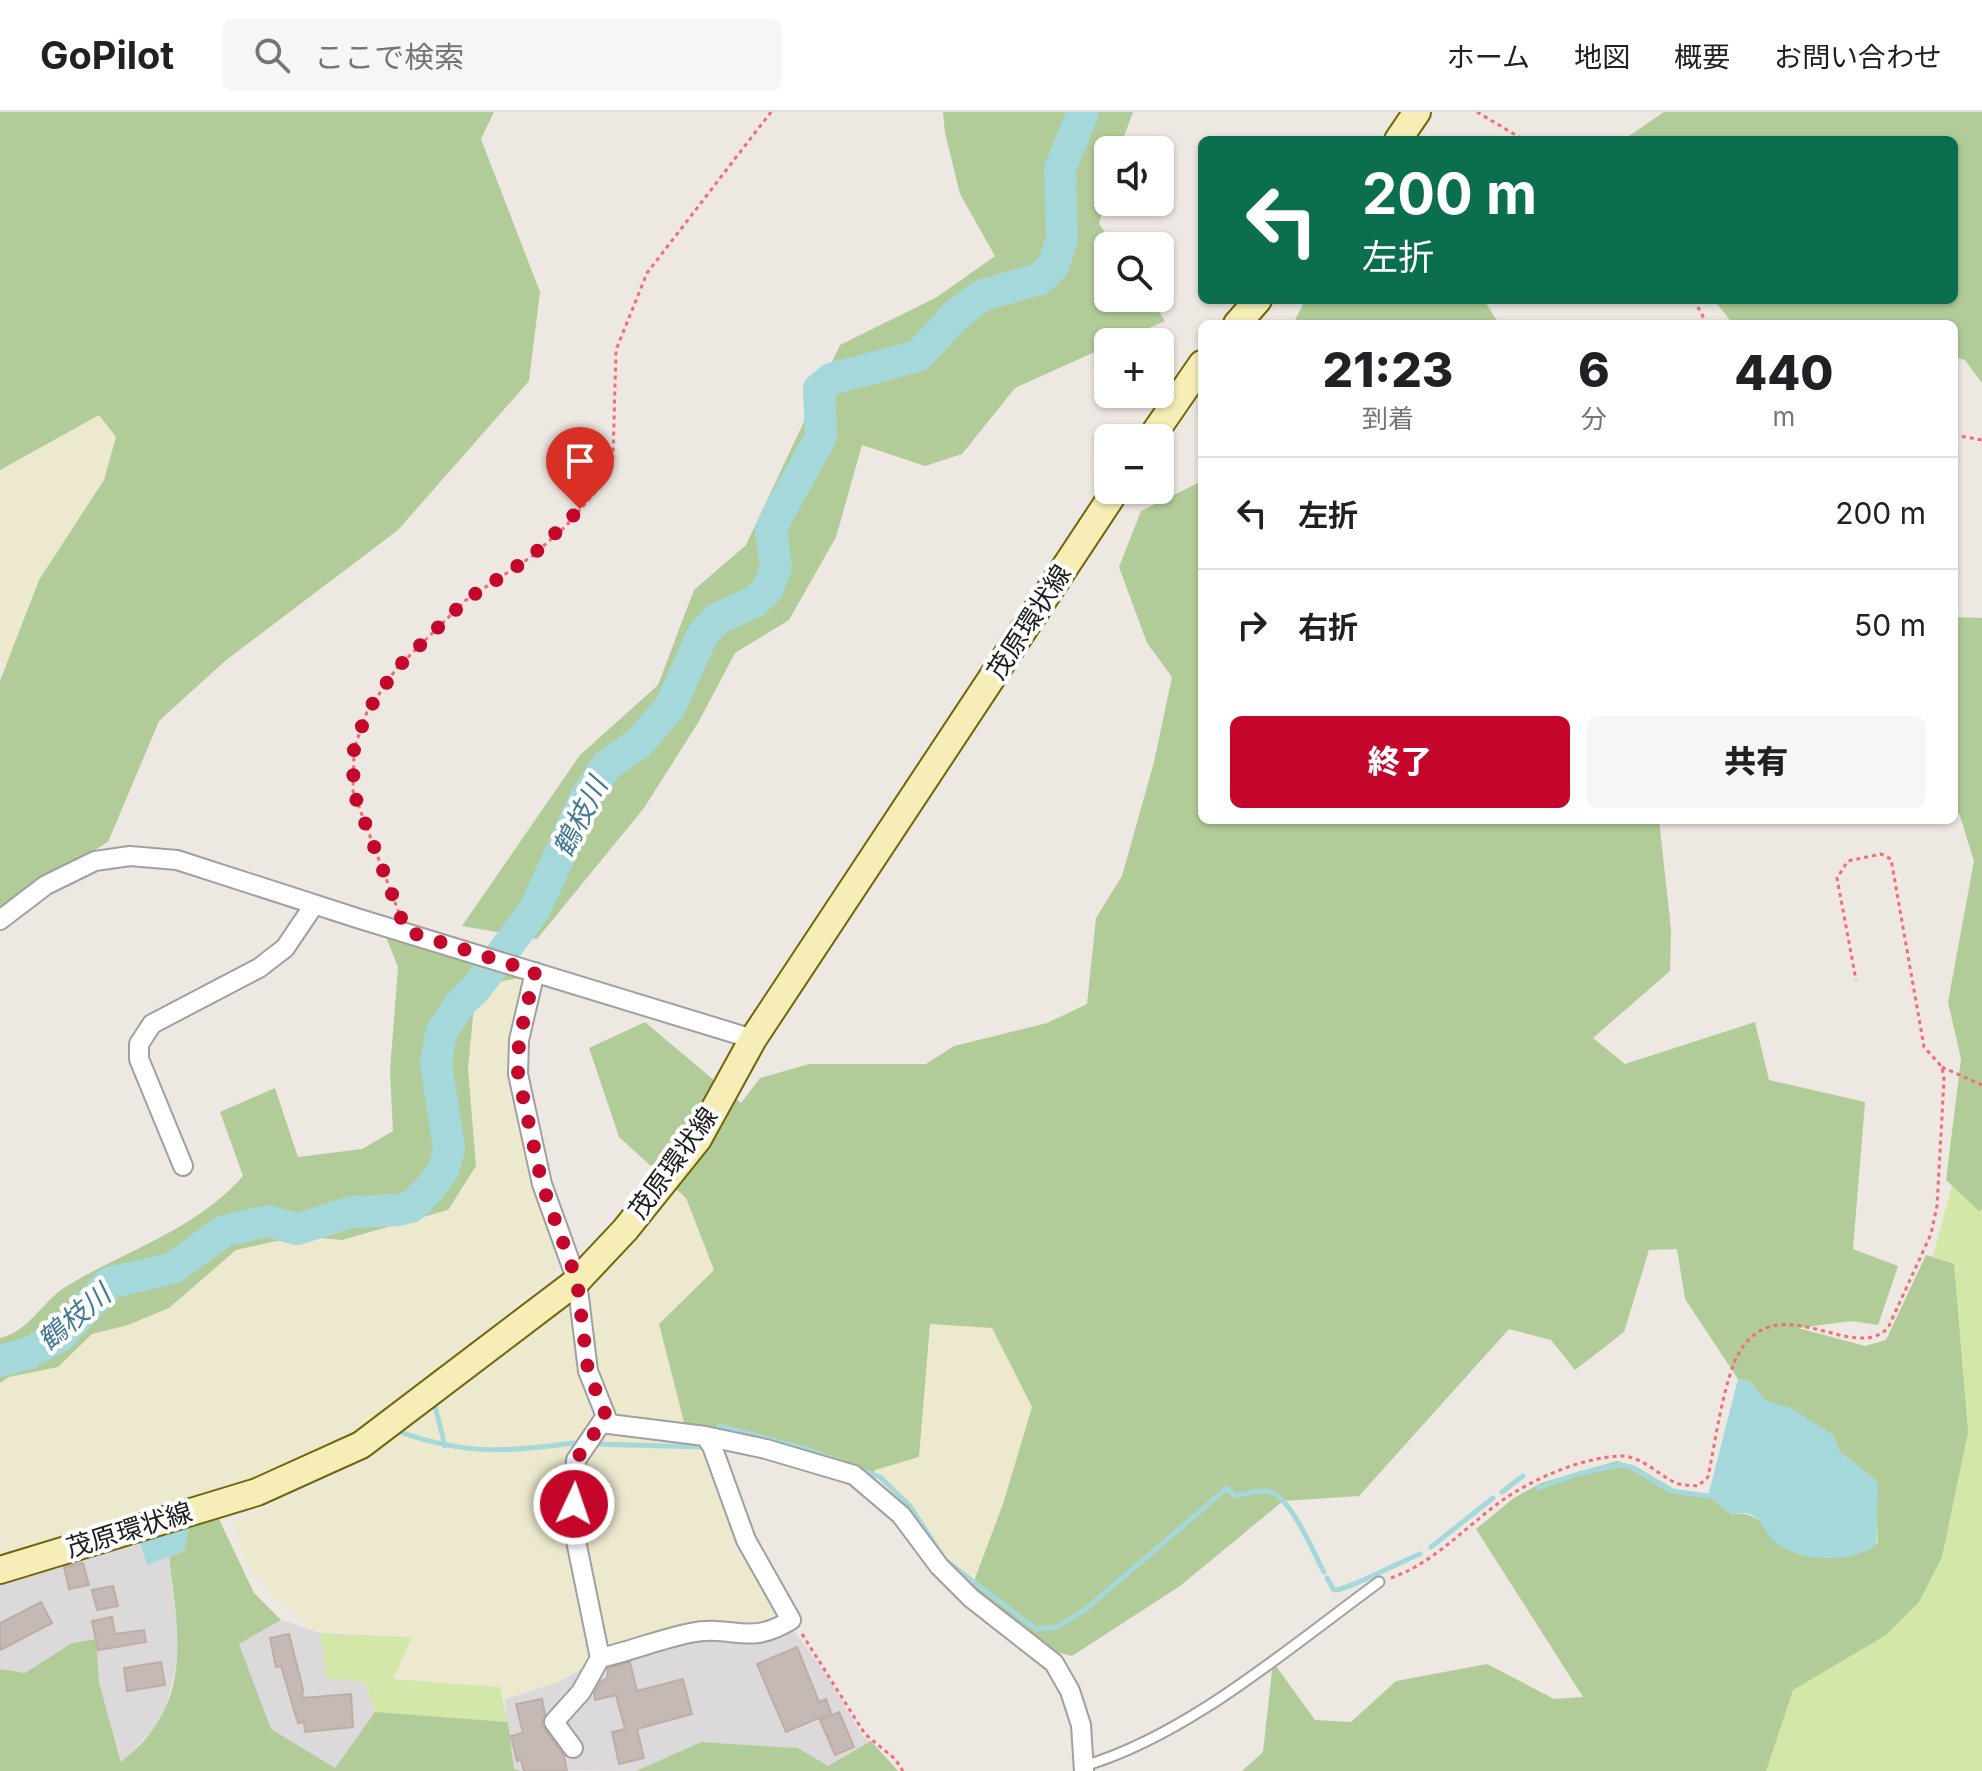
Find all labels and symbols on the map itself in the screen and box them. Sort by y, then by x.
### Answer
pin [546,427,614,509]
street label: 茂原環状線 [980,559,1077,685]
water label: 鶴枝川 [546,769,616,862]
street label: 茂原環状線 [622,1101,723,1224]
water label: 鶴枝川 [31,1275,119,1357]
position arrow [532,1462,616,1546]
street label: 茂原環状線 [62,1496,196,1563]

